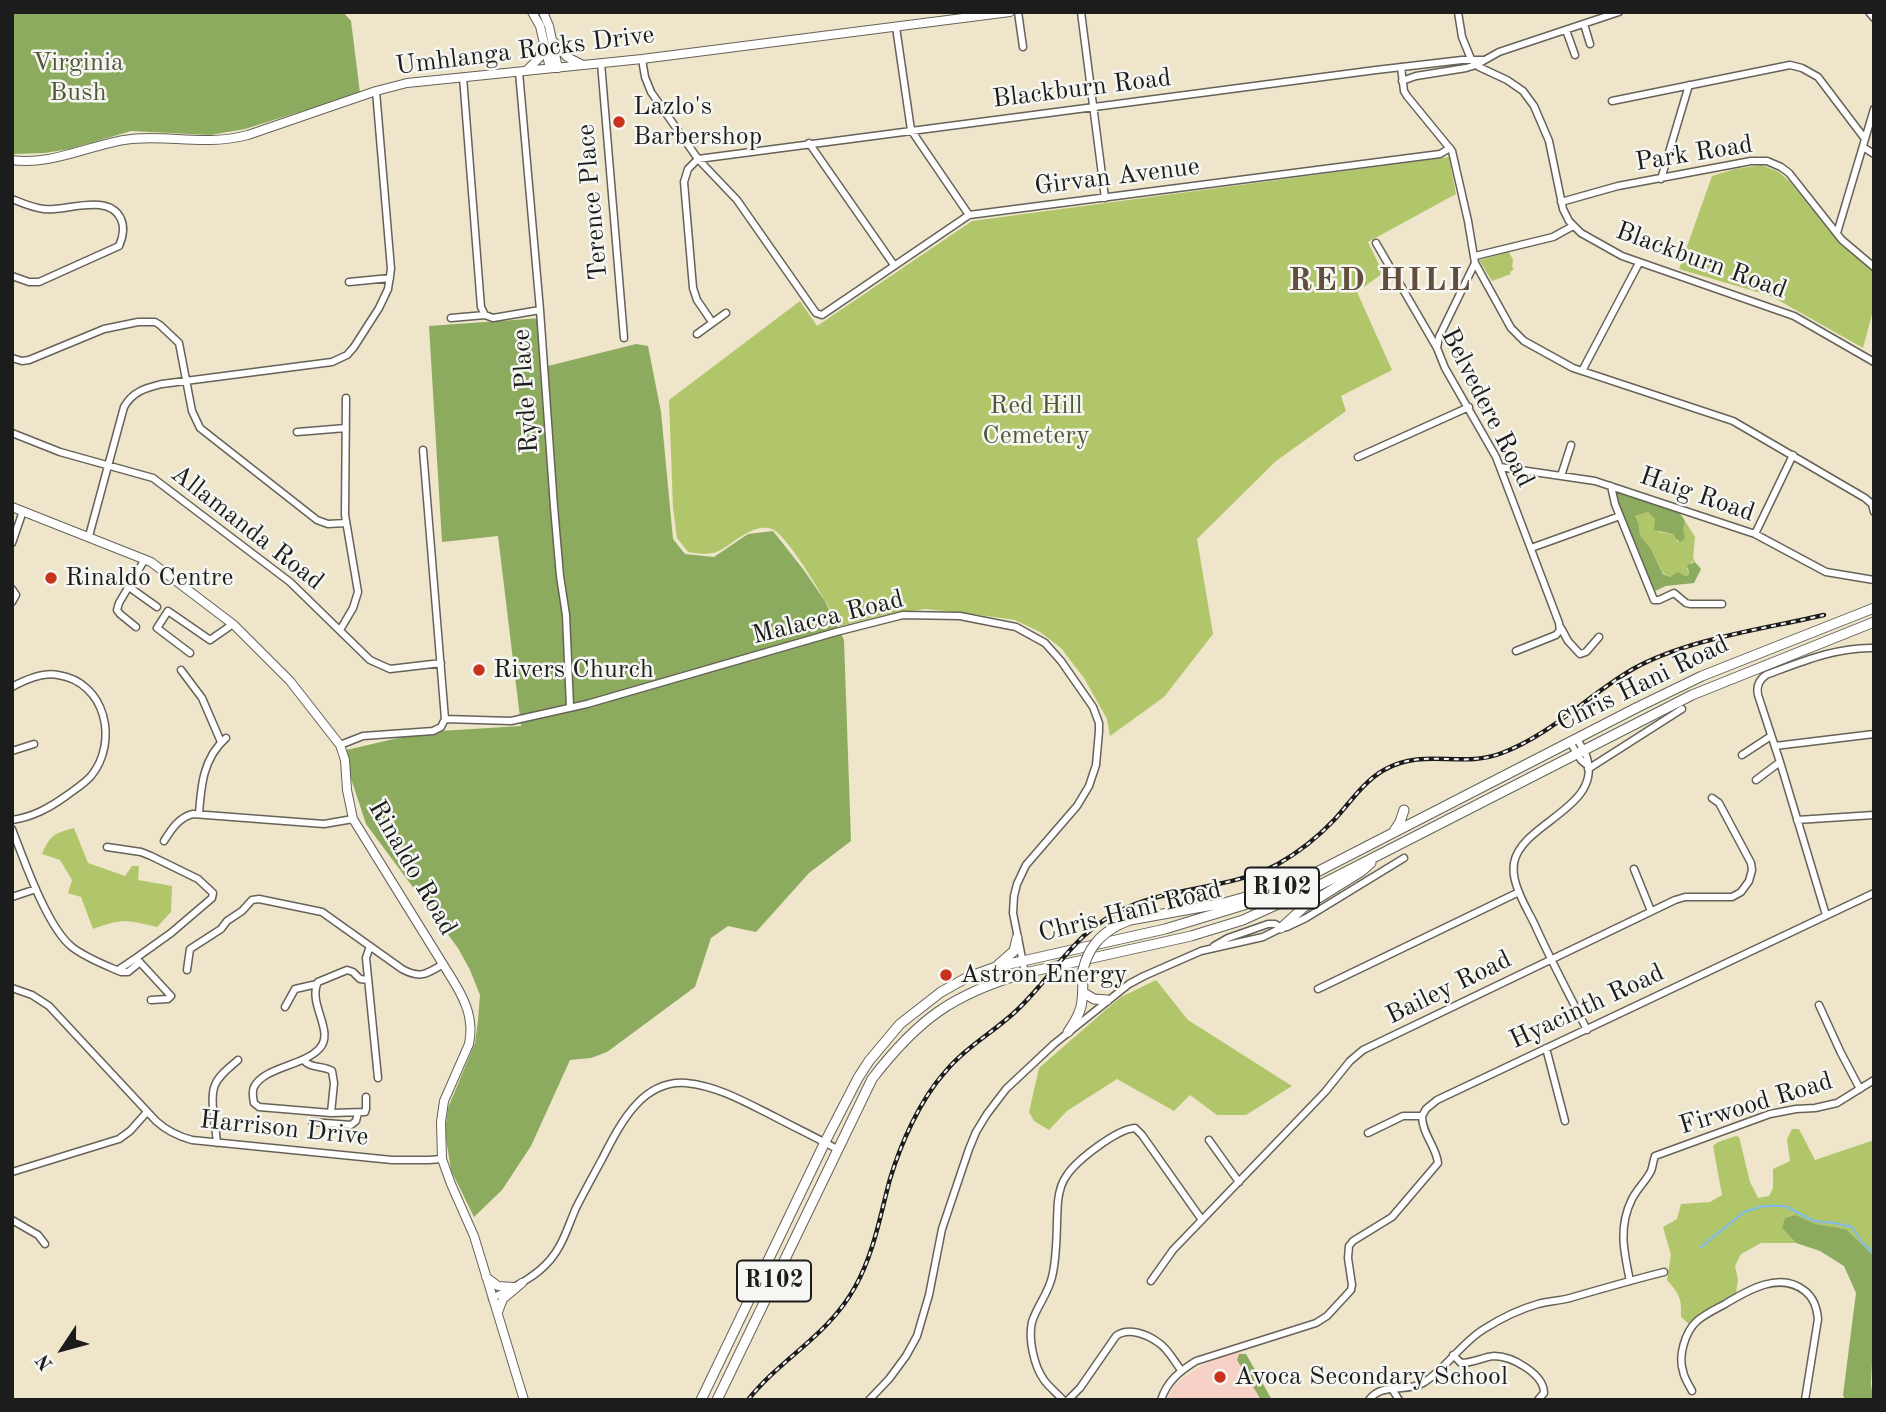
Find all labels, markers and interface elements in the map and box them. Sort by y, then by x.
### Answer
street label: Umhlanga Rocks Drive [394,20,656,82]
park label: Virginia Bush [32,47,124,108]
street label: Blackburn Road [991,63,1173,115]
place label: Lazlo's Barbershop [633,91,762,152]
marker: Lazlo's Barbershop [611,114,627,130]
street label: Terence Place [571,123,615,281]
street label: Park Road [1633,129,1755,179]
street label: Girvan Avenue [1033,151,1201,203]
street label: Blackburn Road [1611,216,1791,306]
district label: RED HILL [1289,261,1471,301]
street label: Belvedere Road [1433,323,1541,493]
street label: Ryde Place [506,328,546,454]
park label: Red Hill Cemetery [982,390,1090,452]
street label: Allamanda Road [164,458,330,598]
street label: Haig Road [1635,461,1759,529]
place label: Rinaldo Centre [65,562,233,594]
marker: Rinaldo Centre [43,570,59,586]
street label: Malacca Road [749,584,907,652]
street label: Chris Hani Road [1552,629,1734,739]
place label: Rivers Church [493,654,654,686]
marker: Rivers Church [471,662,487,678]
street label: Rinaldo Road [361,795,463,941]
road number: R102 [1245,868,1319,908]
street label: Chris Hani Road [1035,874,1225,950]
street label: Bailey Road [1381,944,1517,1032]
street label: Hyacinth Road [1505,958,1669,1056]
place label: Astron Energy [960,959,1128,991]
marker: Astron Energy [938,967,954,983]
street label: Firwood Road [1676,1066,1836,1142]
street label: Harrison Drive [198,1105,370,1153]
road number: R102 [737,1260,811,1302]
north arrow [28,1314,98,1384]
text: N [34,1350,58,1373]
place label: Avoca Secondary School [1234,1361,1508,1393]
marker: Avoca Secondary School [1212,1369,1228,1385]

